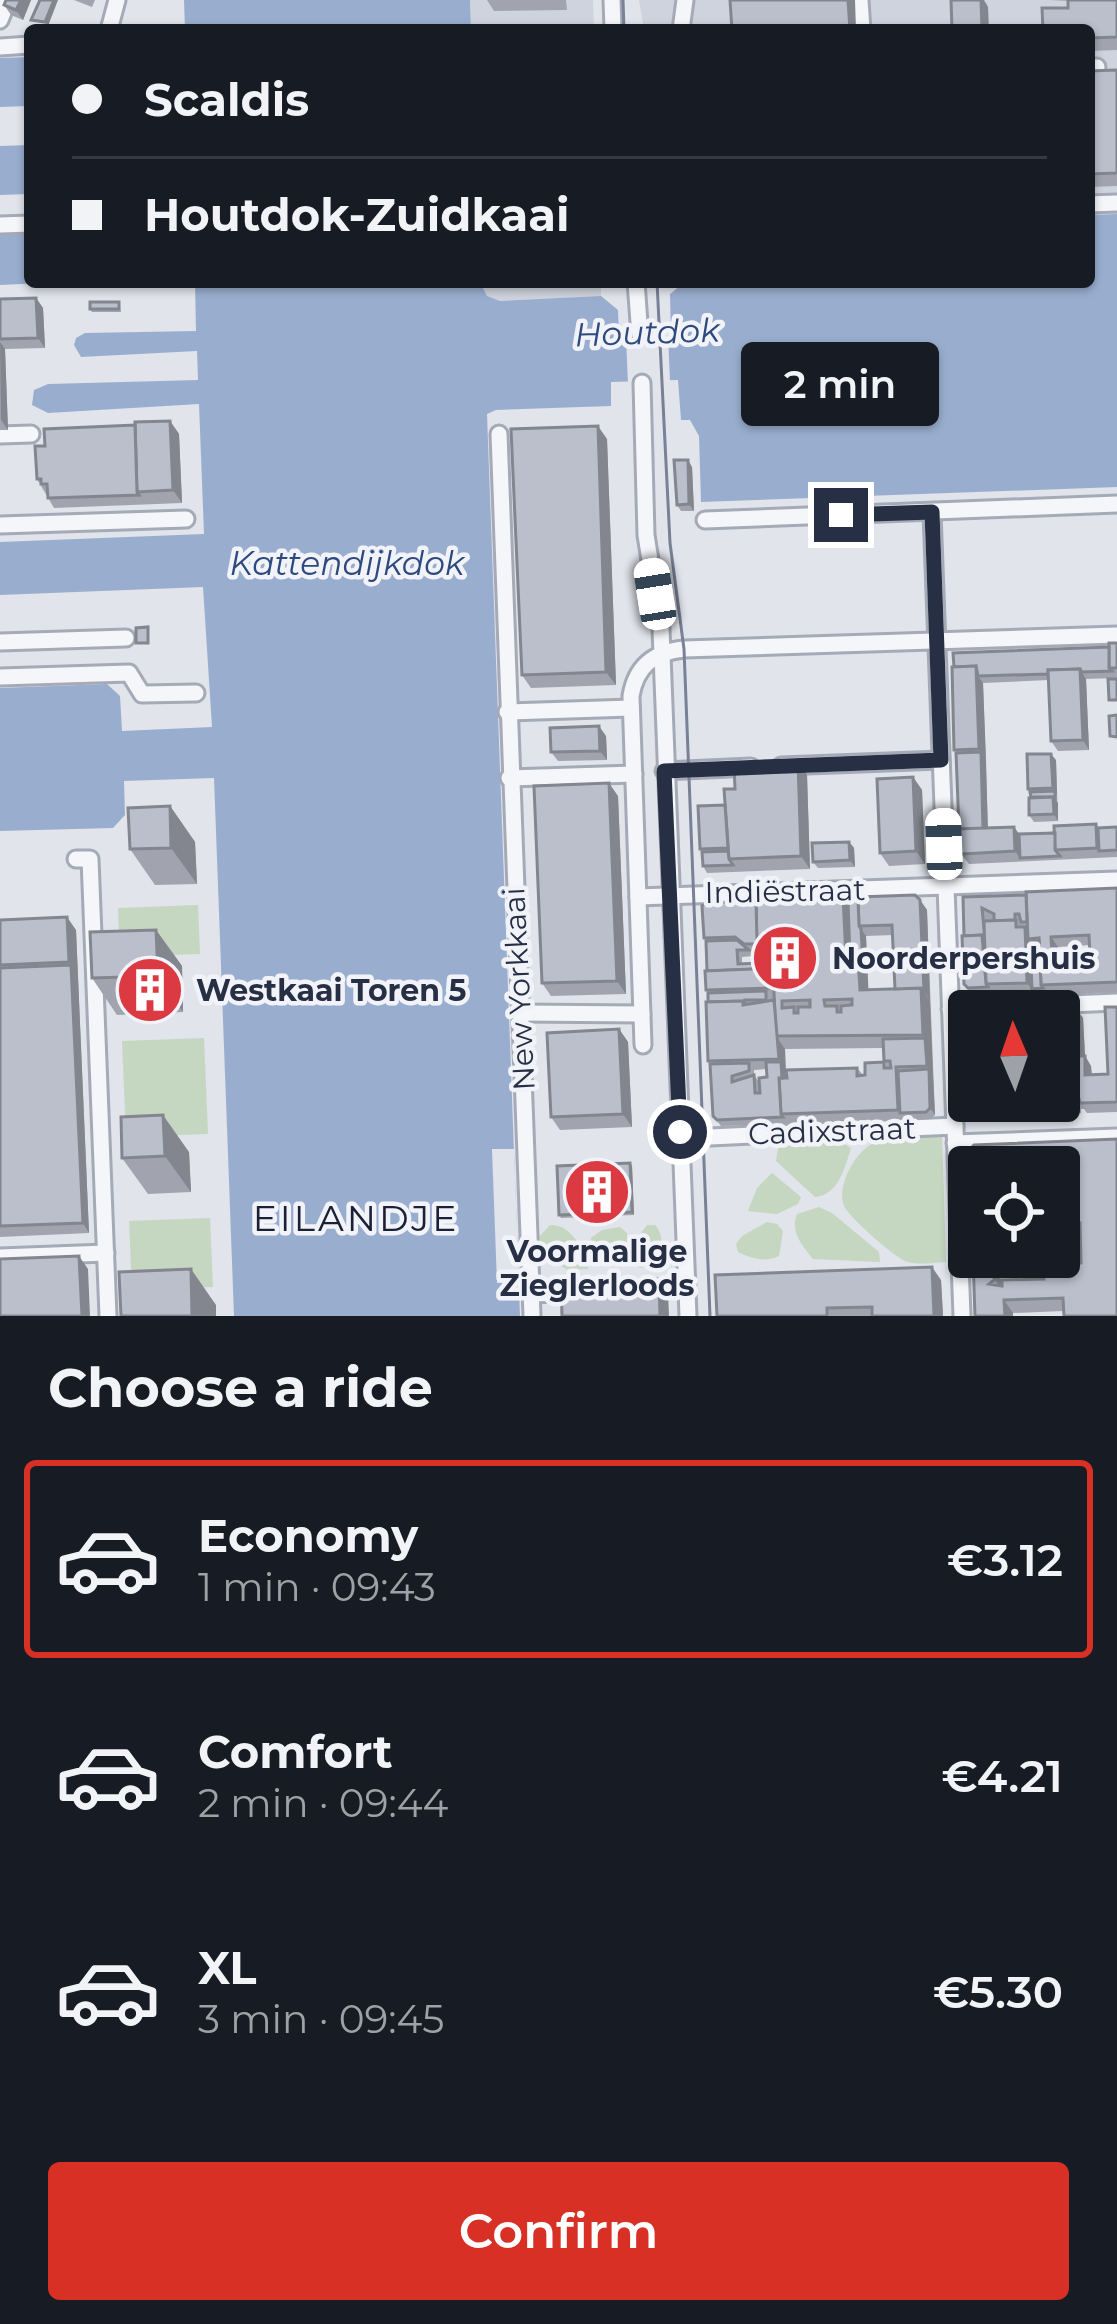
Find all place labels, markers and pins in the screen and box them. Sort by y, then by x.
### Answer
building icon: Noorderpershuis [750,923,820,993]
place label: Noorderpershuis [832,940,1096,977]
building icon: Westkaai Toren 5 [115,955,185,1025]
place label: Westkaai Toren 5 [196,972,466,1009]
building icon: Voormalige Zieglerloods [562,1157,632,1227]
place label: Voormalige Zieglerloods [500,1233,695,1304]

